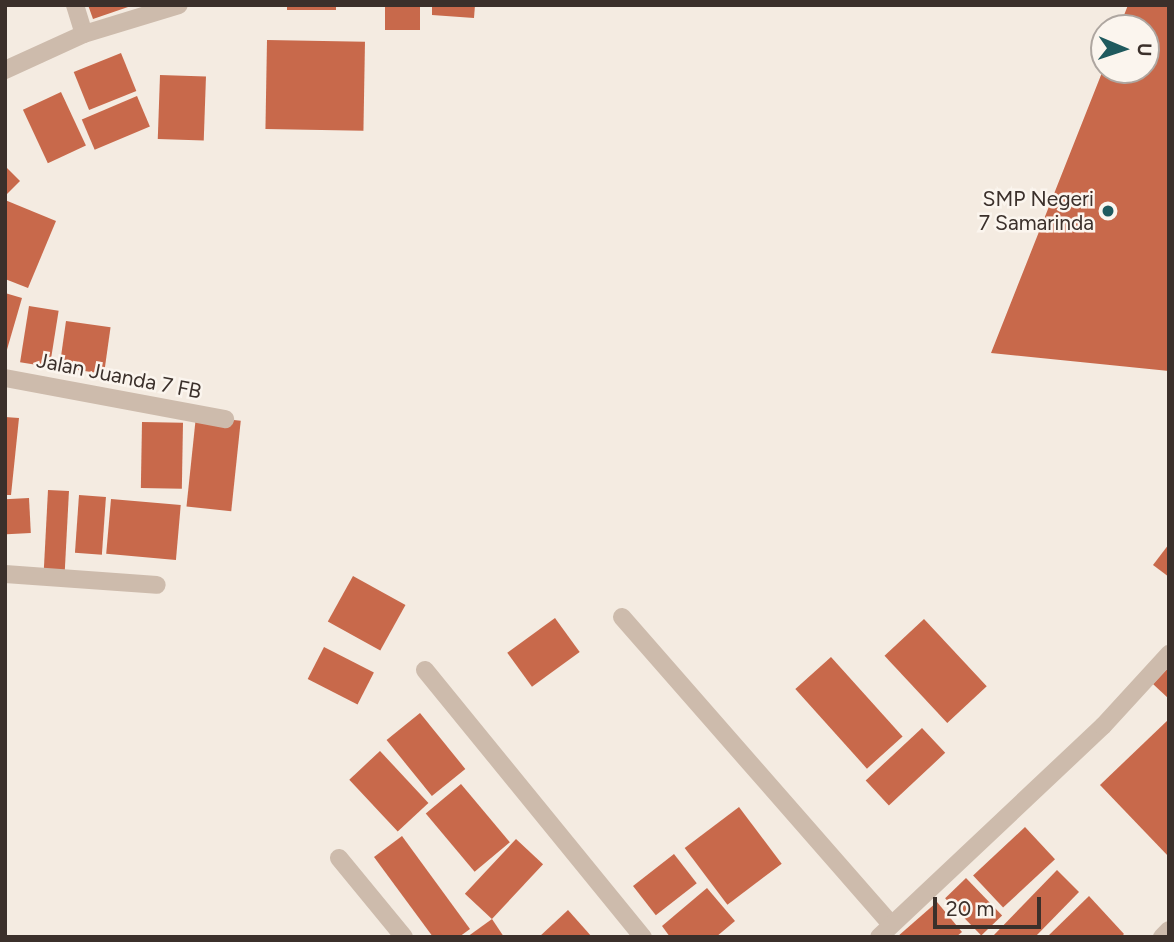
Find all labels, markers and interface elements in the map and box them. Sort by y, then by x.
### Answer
north arrow [1090,14,1160,84]
text: U [1133,43,1156,57]
place label: SMP Negeri 7 Samarinda [979,186,1094,236]
marker: SMP Negeri 7 Samarinda [1100,203,1116,219]
street label: Jalan Juanda 7 FB [34,348,204,404]
scale bar [936,883,1044,927]
text: 20 m [946,896,994,921]

